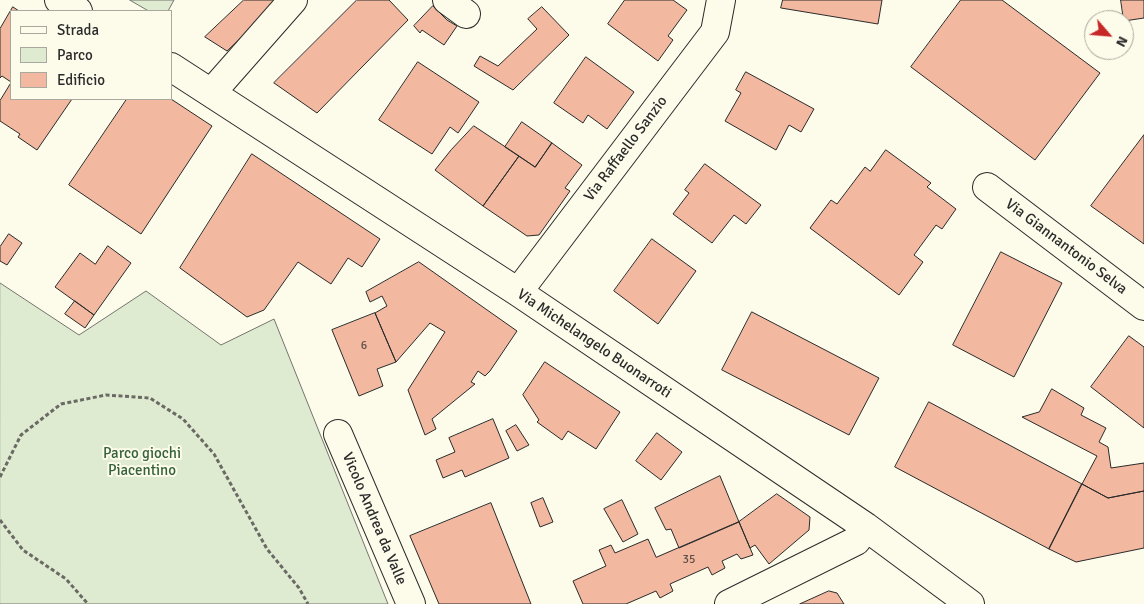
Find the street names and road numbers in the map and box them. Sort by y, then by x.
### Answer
street label: Via Raffaello Sanzio [581,93,671,205]
street label: Via Giannantonio Selva [1002,195,1130,299]
street label: Via Michelangelo Buonarroti [513,286,675,402]
street label: Vicolo Andrea da Valle [338,450,410,588]

